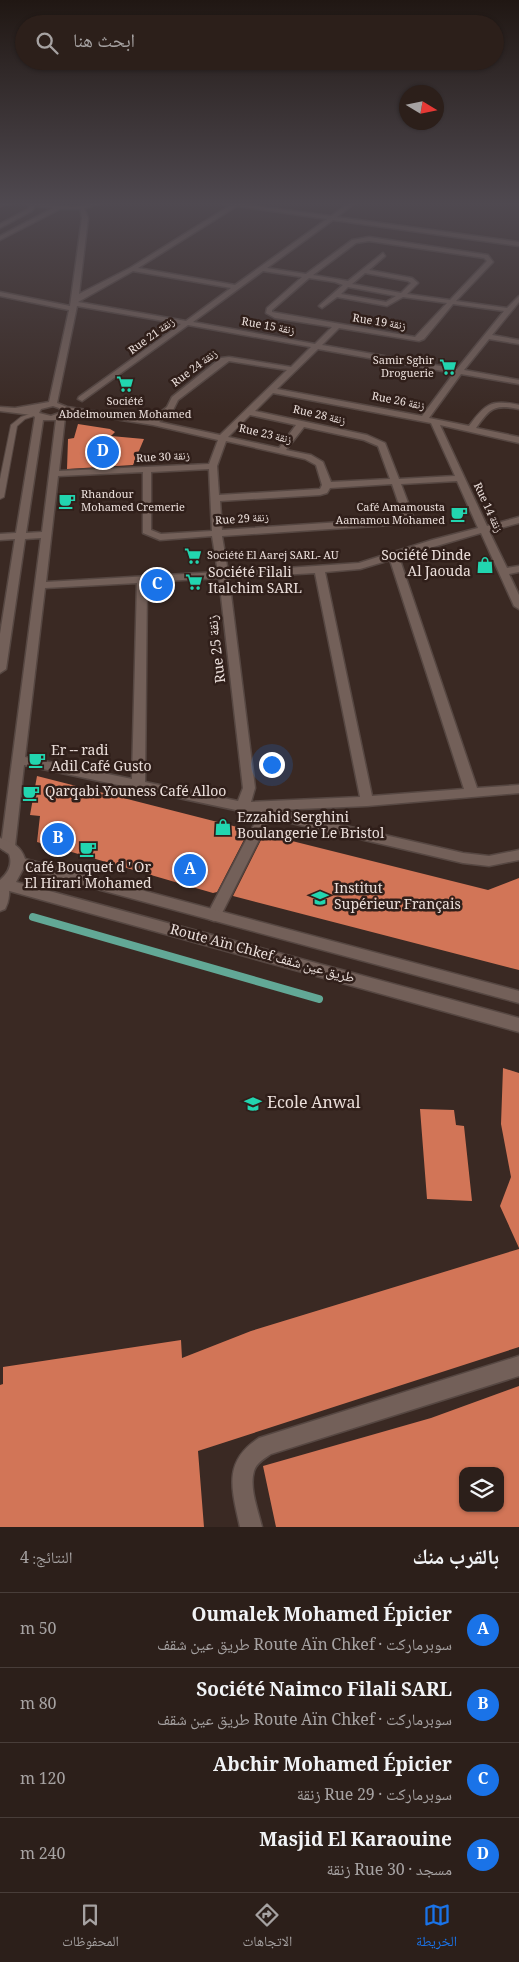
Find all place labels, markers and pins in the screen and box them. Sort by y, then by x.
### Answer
place label: Samir Sghir Droguerie [373,352,435,384]
supermarket icon: Samir Sghir Droguerie [438,357,458,377]
supermarket icon: Société Abdelmoumen Mohamed [115,374,135,394]
place label: Société Abdelmoumen Mohamed [59,393,192,425]
pin: D [87,433,119,471]
place label: Rhandour Mohamed Cremerie [81,486,185,518]
cafe icon: Rhandour Mohamed Cremerie [57,491,77,511]
place label: Café Amamousta Aamamou Mohamed [335,499,445,531]
cafe icon: Café Amamousta Aamamou Mohamed [449,504,469,524]
place label: Société Dinde Al Jaouda [381,545,471,585]
supermarket icon: Société El Aarej SARL- AU [183,546,203,566]
place label: Société El Aarej SARL- AU [207,547,339,566]
shop icon: Société Dinde Al Jaouda [475,555,495,575]
place label: Société Filali Italchim SARL [208,562,302,602]
pin: C [141,566,173,604]
supermarket icon: Société Filali Italchim SARL [184,572,204,592]
place label: Er -- radi Adil Café Gusto [51,740,152,780]
cafe icon: Er -- radi Adil Café Gusto [27,750,47,770]
place label: Qarqabi Youness Café Alloo [45,781,226,805]
cafe icon: Qarqabi Youness Café Alloo [21,783,41,803]
place label: Ezzahid Serghini Boulangerie Le Bristol [237,807,385,847]
shop icon: Ezzahid Serghini Boulangerie Le Bristol [213,817,233,837]
pin: B [42,820,74,858]
cafe icon: Café Bouquet d ' Or El Hirari Mohamed [78,839,98,859]
pin: A [174,851,206,889]
place label: Café Bouquet d ' Or El Hirari Mohamed [24,857,152,897]
place label: Institut Supérieur Français [334,878,461,918]
school or university icon: Institut Supérieur Français [310,888,330,908]
place label: Ecole Anwal [267,1091,361,1118]
school or university icon: Ecole Anwal [243,1094,263,1114]

